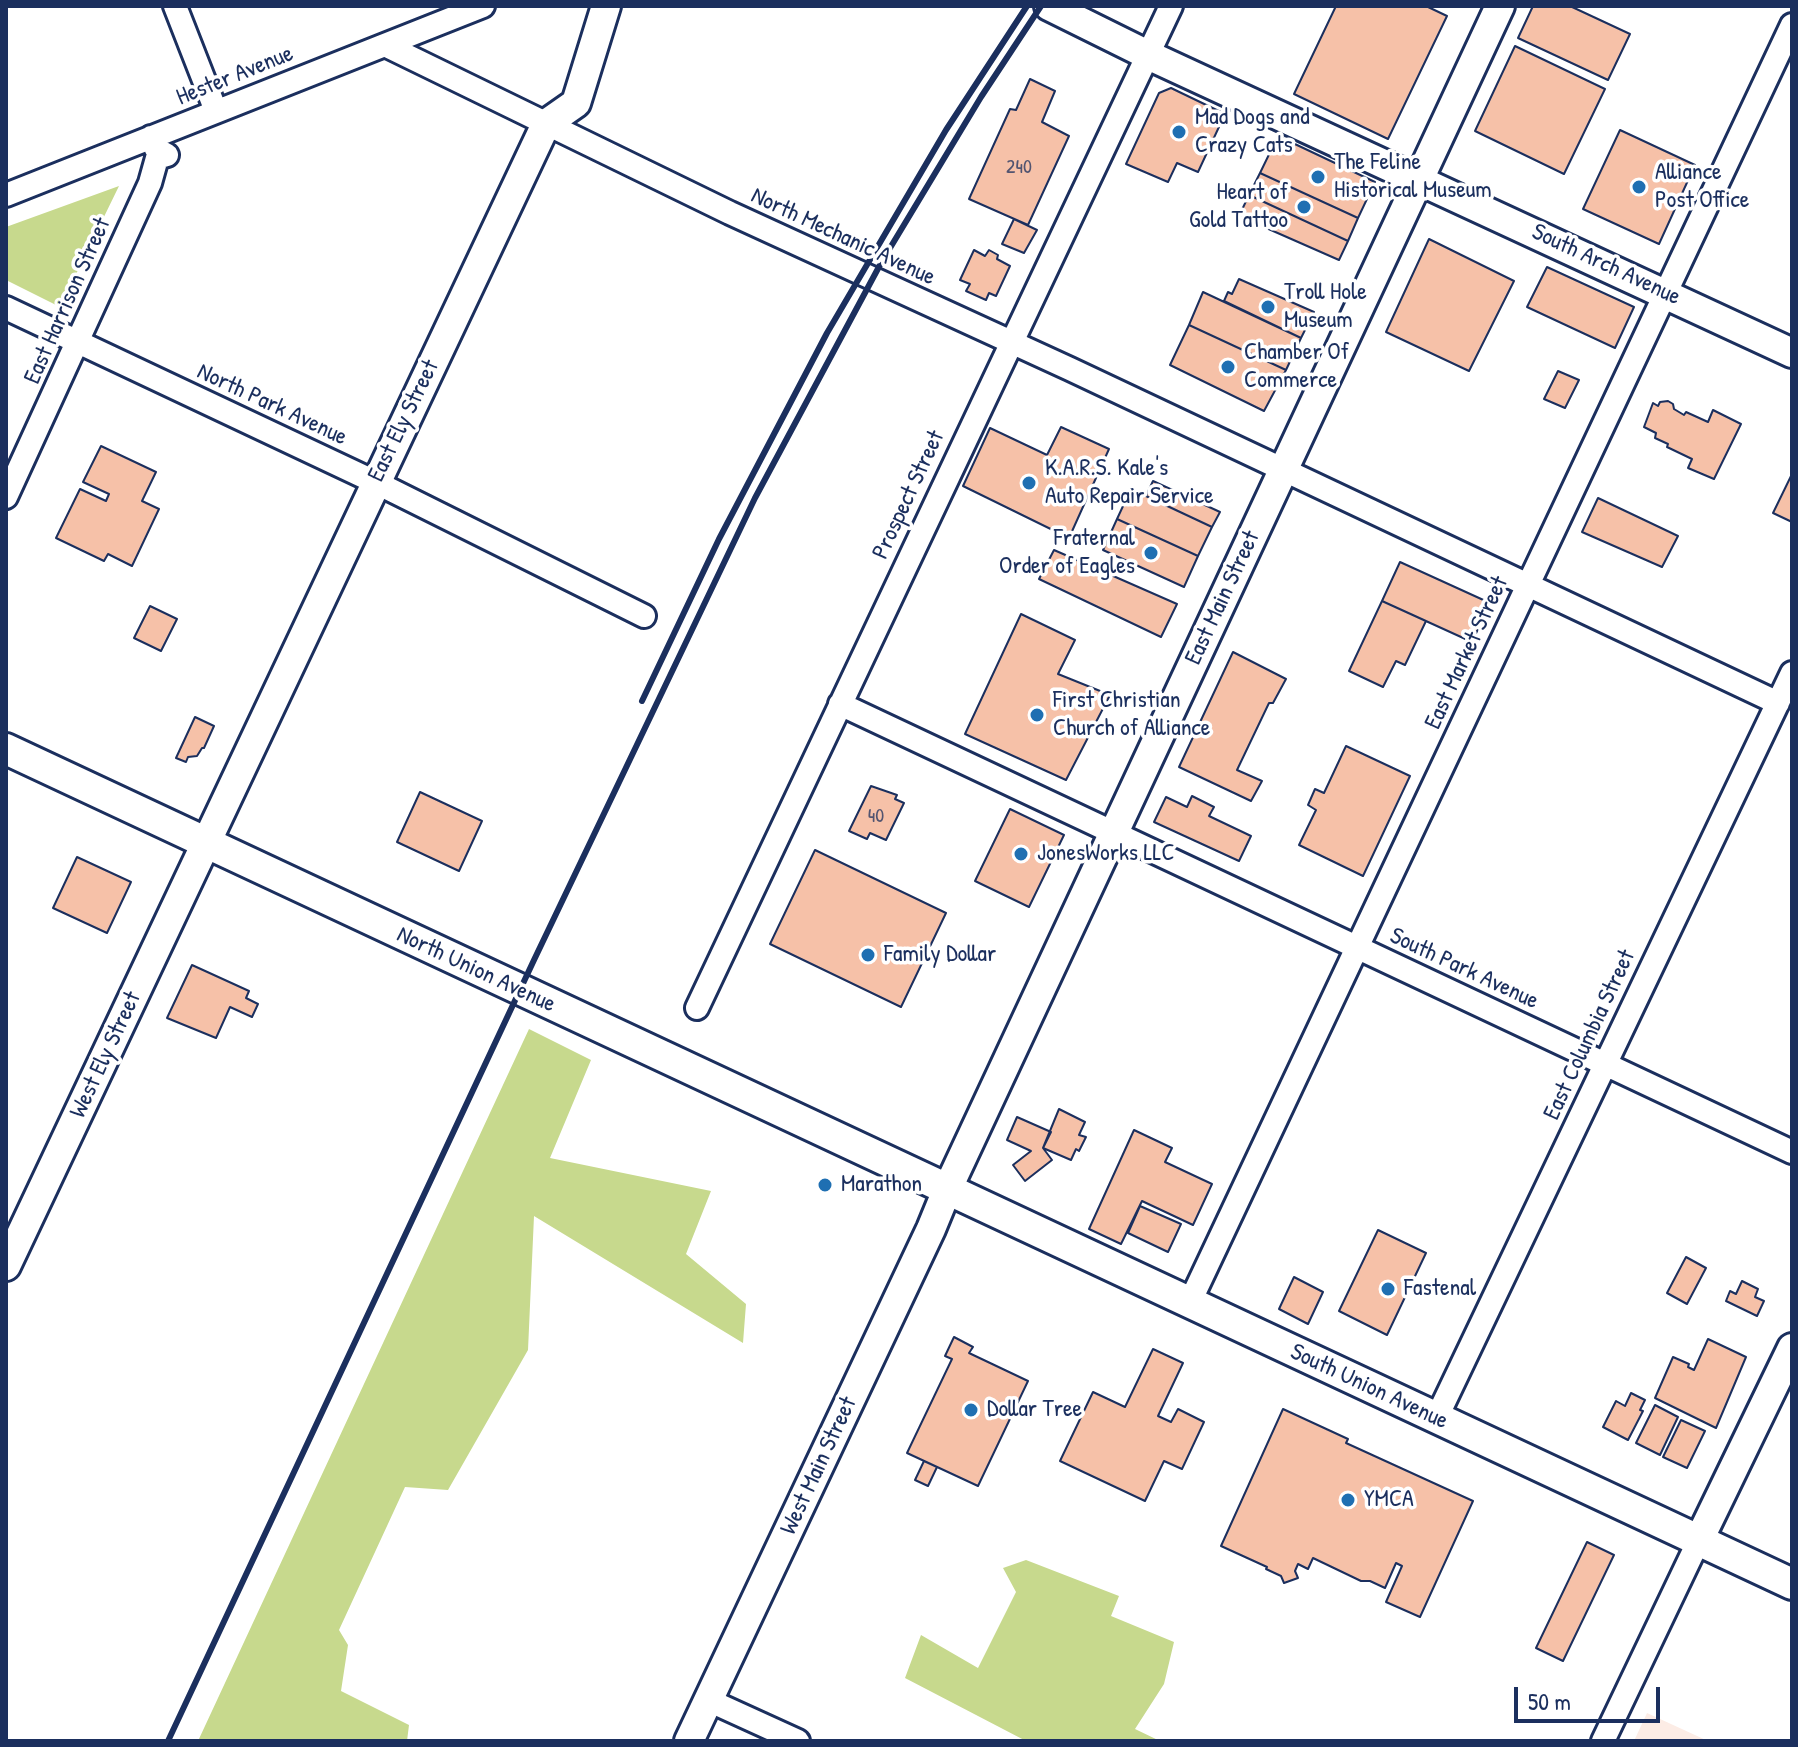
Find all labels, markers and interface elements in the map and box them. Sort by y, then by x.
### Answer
street label: Hester Avenue [172,40,298,112]
place label: Mad Dogs and Crazy Cats [1195,104,1310,160]
marker: Mad Dogs and Crazy Cats [1170,123,1188,141]
place label: The Feline Historical Museum [1334,149,1492,205]
house number: 240 [1006,156,1032,180]
place label: Alliance Post Office [1655,159,1749,215]
marker: The Feline Historical Museum [1309,168,1327,186]
marker: Alliance Post Office [1630,178,1648,196]
place label: Heart of Gold Tattoo [1189,179,1288,235]
street label: North Mechanic Avenue [746,182,940,292]
marker: Heart of Gold Tattoo [1295,198,1313,216]
street label: East Harrison Street [19,214,117,388]
street label: South Arch Avenue [1527,218,1685,312]
place label: Troll Hole Museum [1284,279,1367,335]
marker: Troll Hole Museum [1259,298,1277,316]
place label: Chamber Of Commerce [1244,339,1349,395]
street label: East Ely Street [362,356,446,486]
street label: North Park Avenue [192,358,352,452]
marker: Chamber Of Commerce [1219,358,1237,376]
street label: Prospect Street [867,426,951,564]
place label: K.A.R.S. Kale's Auto Repair Service [1045,455,1214,511]
marker: K.A.R.S. Kale's Auto Repair Service [1020,474,1038,492]
place label: Fraternal Order of Eagles [999,525,1135,581]
street label: East Main Street [1179,527,1267,669]
marker: Fraternal Order of Eagles [1142,544,1160,562]
street label: East Market Street [1419,572,1515,734]
place label: First Christian Church of Alliance [1053,687,1210,743]
marker: First Christian Church of Alliance [1028,706,1046,724]
house number: 40 [868,805,884,829]
place label: JonesWorks LLC [1037,840,1175,868]
marker: JonesWorks LLC [1012,845,1030,863]
street label: North Union Avenue [392,921,560,1019]
street label: South Park Avenue [1385,922,1543,1016]
place label: Family Dollar [884,941,996,969]
street label: East Columbia Street [1538,945,1642,1125]
marker: Family Dollar [859,946,877,964]
street label: West Ely Street [64,987,148,1123]
place label: Marathon [841,1171,922,1199]
marker: Marathon [816,1176,834,1194]
place label: Fastenal [1404,1275,1476,1303]
marker: Fastenal [1379,1280,1397,1298]
street label: South Union Avenue [1286,1338,1452,1436]
street label: West Main Street [775,1393,863,1539]
place label: Dollar Tree [987,1396,1082,1424]
marker: Dollar Tree [962,1401,980,1419]
place label: YMCA [1364,1486,1414,1514]
marker: YMCA [1339,1491,1357,1509]
scale bar [1518,1671,1664,1721]
text: 50 m [1528,1685,1571,1717]

